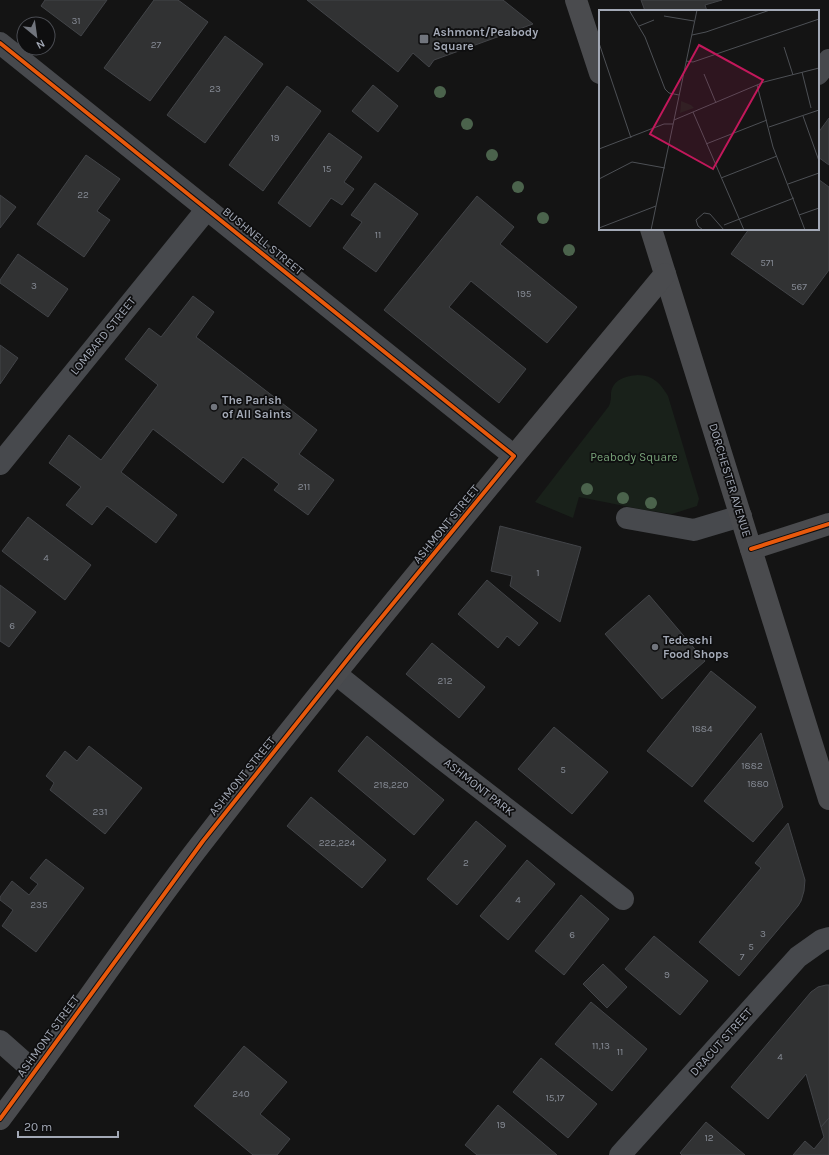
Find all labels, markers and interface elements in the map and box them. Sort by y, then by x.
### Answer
inset map [599,10,819,230]
house number: 31 [71,15,81,27]
north arrow [16,16,56,56]
place label: Ashmont/Peabody Square [433,25,538,53]
marker: Ashmont/Peabody Square [418,33,430,45]
text: N [34,37,47,52]
house number: 27 [151,39,162,51]
house number: 23 [209,83,221,95]
house number: 19 [270,132,280,144]
house number: 15 [323,163,332,175]
house number: 22 [77,189,89,201]
street label: BUSHNELL STREET [220,204,306,278]
house number: 11 [375,229,381,241]
house number: 571 [760,257,774,269]
house number: 3 [31,280,37,292]
house number: 567 [791,281,807,293]
house number: 195 [517,288,532,300]
street label: LOMBARD STREET [67,294,139,378]
place label: The Parish of All Saints [222,393,291,421]
marker: The Parish of All Saints [209,402,219,412]
street label: DORCHESTER AVENUE [706,421,754,539]
park label: Peabody Square [590,450,678,464]
house number: 211 [298,481,310,493]
street label: ASHMONT STREET [410,482,482,566]
house number: 4 [43,552,49,564]
house number: 1 [536,567,540,579]
house number: 6 [9,620,15,632]
place label: Tedeschi Food Shops [663,633,729,661]
marker: Tedeschi Food Shops [650,642,660,652]
house number: 212 [438,675,453,687]
house number: 1884 [691,723,713,735]
street label: ASHMONT STREET [206,734,278,818]
street label: ASHMONT PARK [441,755,517,819]
house number: 1882 [741,760,763,772]
house number: 5 [560,764,566,776]
house number: 1880 [747,778,769,790]
house number: 218,220 [374,779,408,791]
house number: 231 [92,806,108,818]
house number: 222,224 [319,837,356,849]
house number: 2 [463,857,469,869]
house number: 4 [515,894,521,906]
house number: 235 [30,899,48,911]
house number: 3 [760,928,766,940]
house number: 6 [569,929,575,941]
house number: 5 [748,941,754,953]
house number: 7 [740,951,745,963]
house number: 9 [664,969,670,981]
street label: ASHMONT STREET [14,993,82,1079]
street label: DRACUT STREET [687,1005,755,1079]
house number: 11,13 [592,1040,610,1052]
house number: 11 [617,1046,623,1058]
house number: 4 [777,1051,783,1063]
house number: 240 [232,1088,250,1100]
house number: 15,17 [545,1092,565,1104]
scale bar [18,1113,118,1139]
house number: 19 [496,1119,506,1131]
text: 20 m [24,1120,52,1134]
house number: 12 [704,1132,714,1144]

